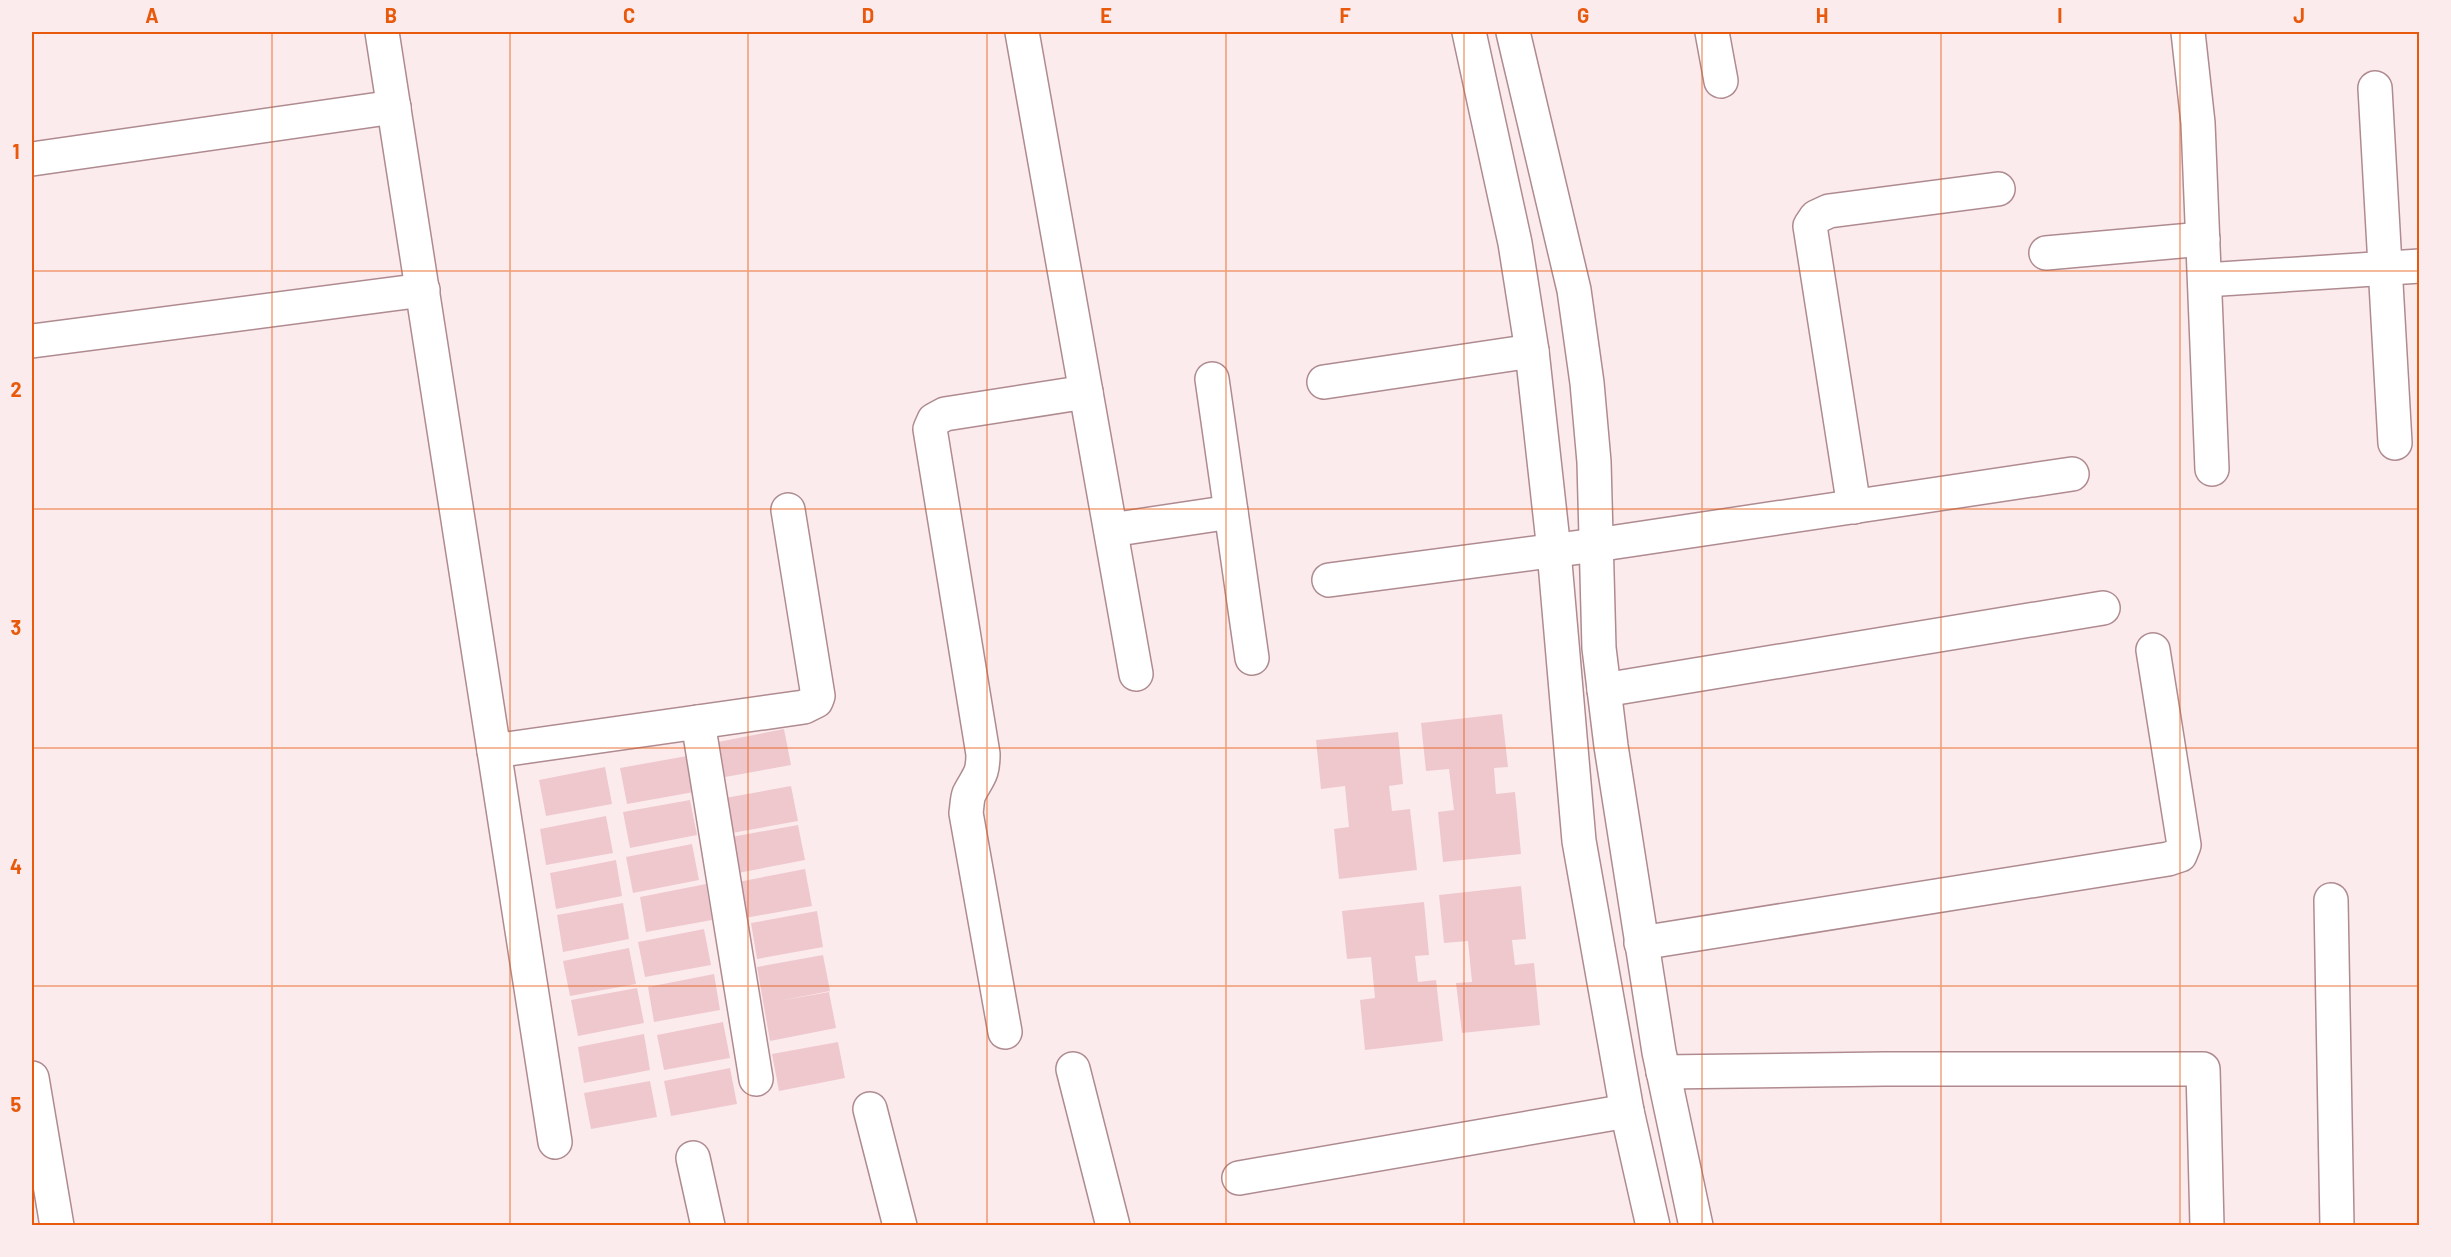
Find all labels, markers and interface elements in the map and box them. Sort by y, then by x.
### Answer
text: A [145,3,159,27]
text: B [385,3,397,27]
text: C [623,3,635,27]
text: D [862,3,874,27]
text: E [1100,3,1112,27]
text: F [1339,3,1351,27]
text: G [1577,3,1589,27]
text: H [1816,3,1828,27]
text: I [2057,3,2063,27]
text: J [2293,3,2305,27]
text: 1 [12,139,20,163]
text: 2 [10,377,22,401]
text: 3 [11,615,21,639]
text: 4 [10,854,22,878]
text: 5 [11,1092,22,1116]

